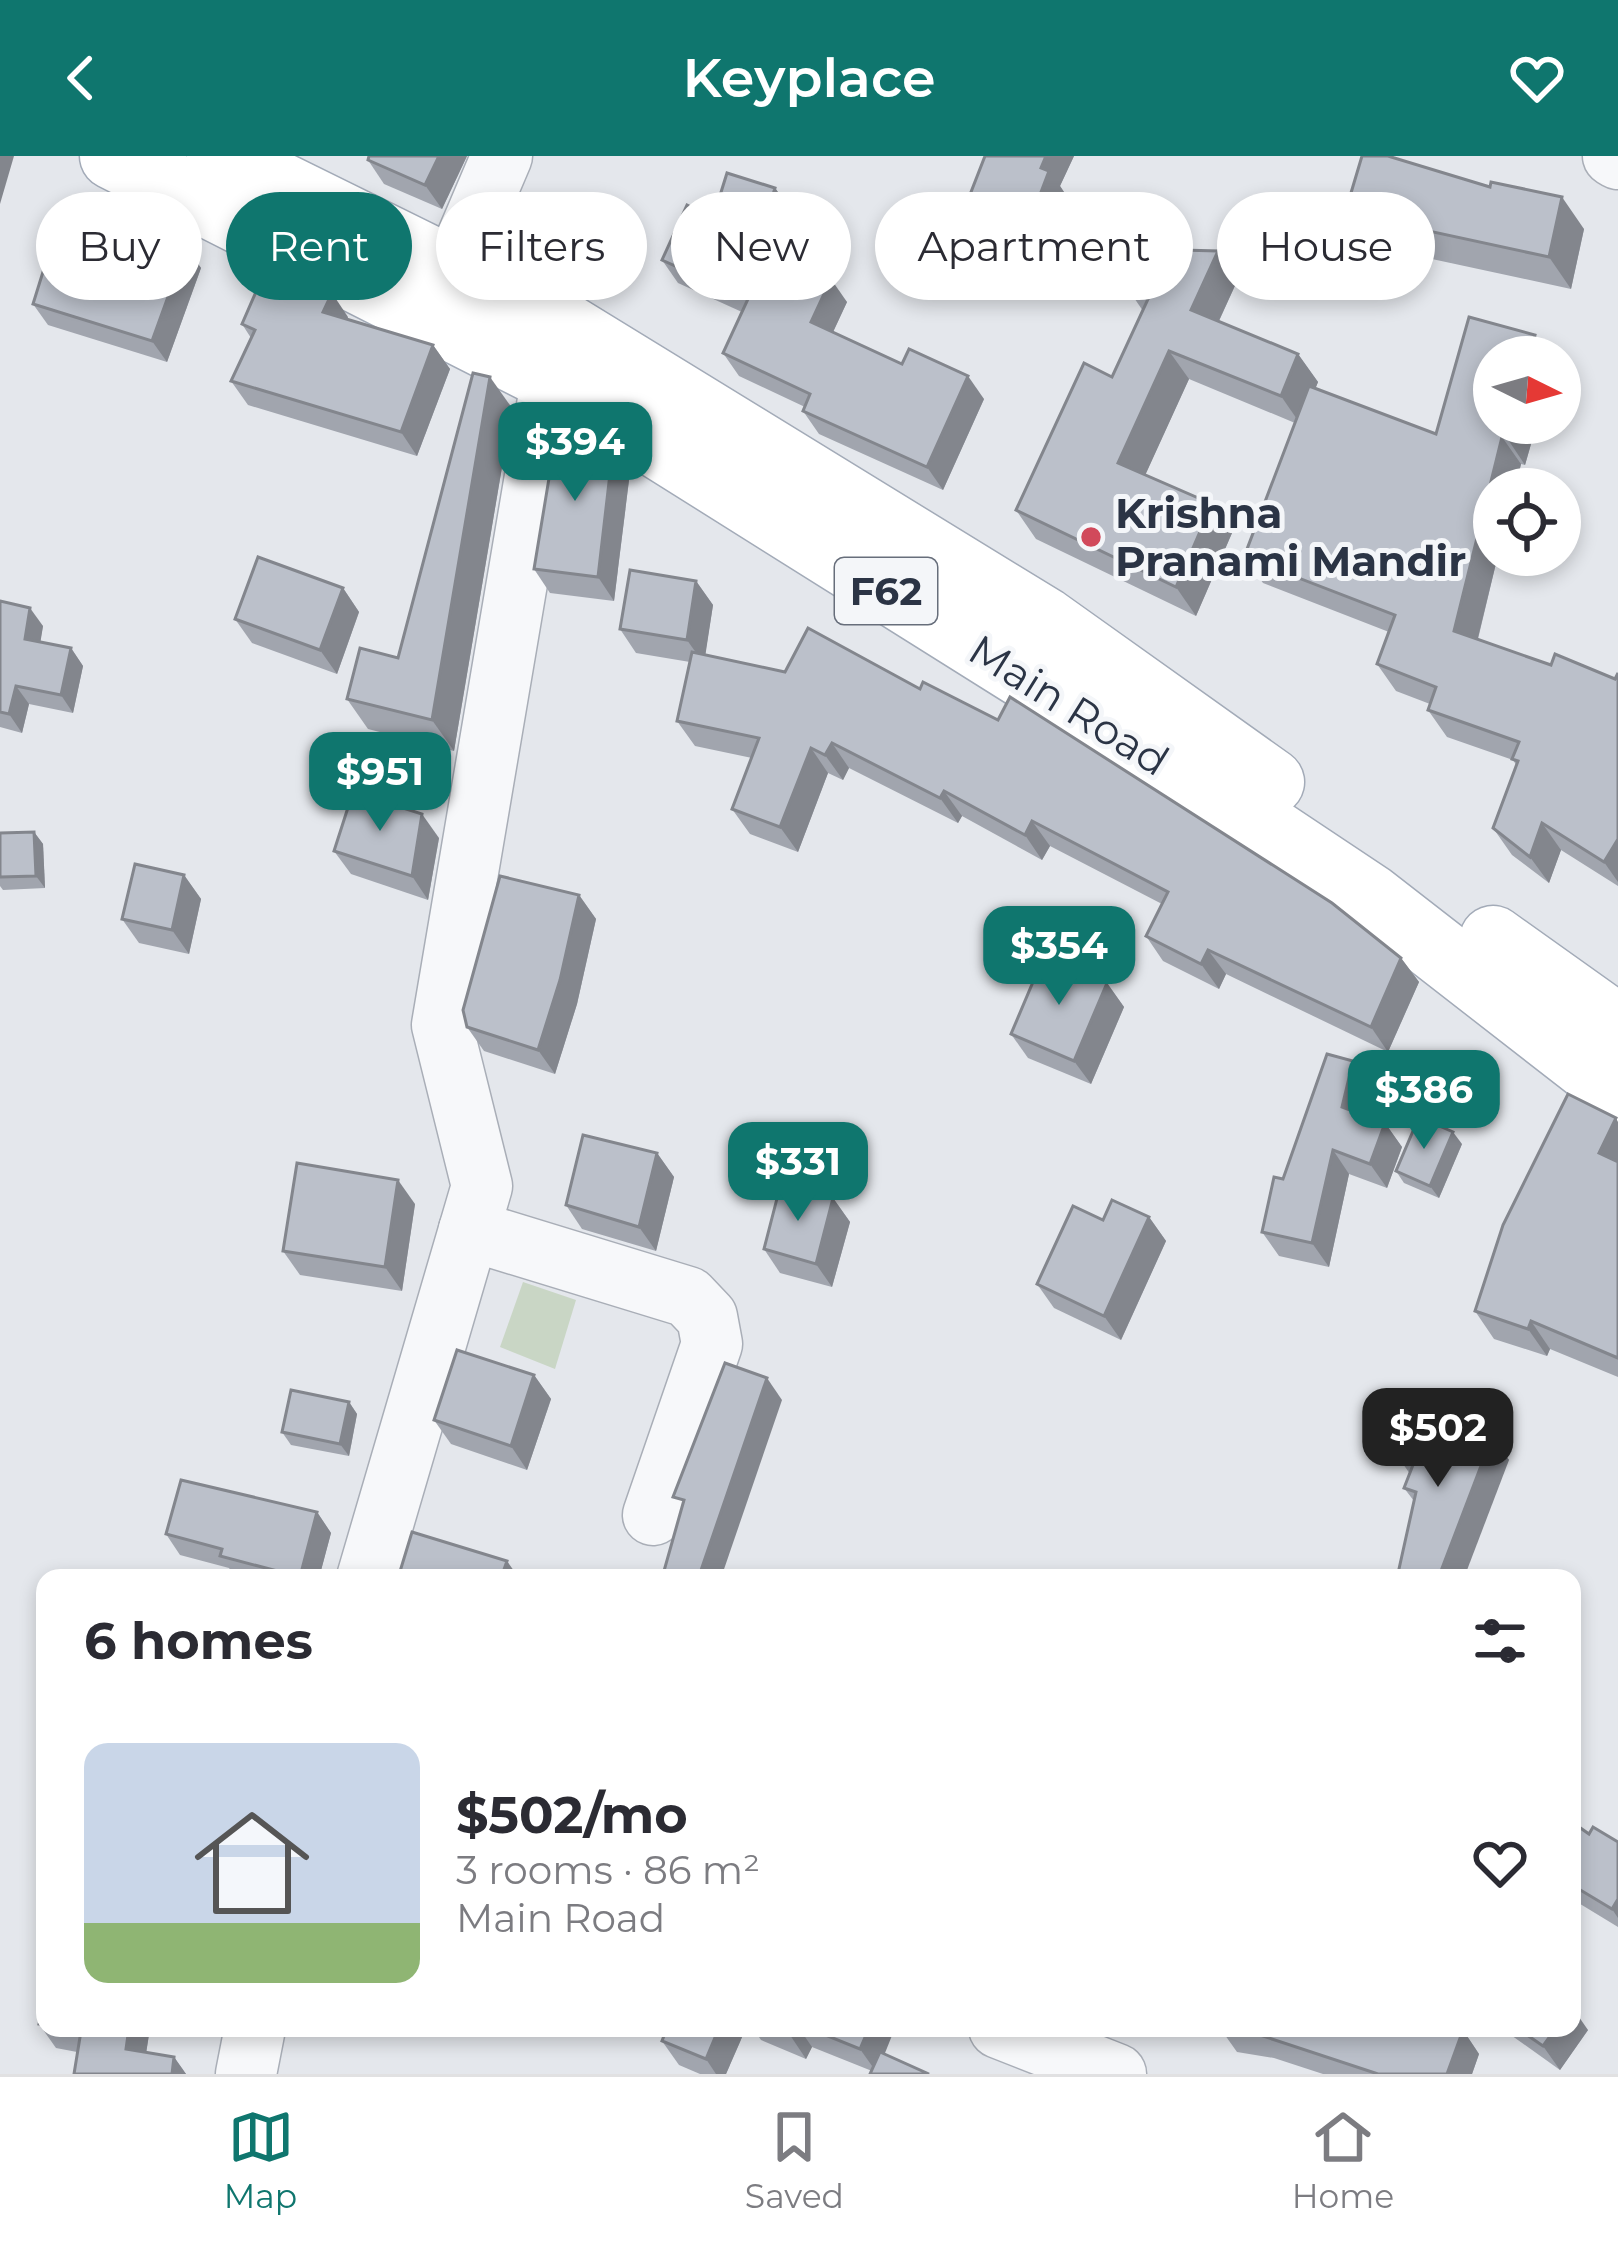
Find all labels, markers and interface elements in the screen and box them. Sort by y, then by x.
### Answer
icon: back [48,45,114,111]
text: Keyplace [683,45,936,111]
icon: heart [1504,45,1570,111]
chip: Buy [36,192,202,300]
chip: Rent [226,192,412,300]
chip: Filters [436,192,647,300]
chip: New [671,192,851,300]
chip: Apartment [875,192,1193,300]
chip: House [1217,192,1435,300]
north arrow [1473,336,1581,444]
map controls [1473,336,1581,576]
pin: $394 [504,402,646,504]
text: $394 [525,417,625,465]
button: locate [1473,468,1581,576]
place label: Krishna Pranami Mandir [1115,487,1466,587]
marker: Krishna Pranami Mandir [1078,524,1104,550]
road number: F62 [835,558,937,624]
street label: Main Road [960,623,1178,787]
pin: $951 [309,732,451,834]
text: $951 [336,747,424,795]
pin: $354 [988,906,1130,1008]
text: $354 [1010,921,1108,969]
pin: $386 [1353,1050,1495,1152]
text: $386 [1375,1065,1473,1113]
pin: $331 [727,1122,869,1224]
text: $331 [755,1137,841,1185]
pin: $502 [1367,1388,1509,1490]
text: $502 [1389,1403,1487,1451]
icon: filters [1467,1608,1533,1674]
text: 6 homes [84,1610,313,1672]
text: $502/mo [456,1784,688,1846]
icon: home [180,1791,324,1935]
icon: heart [1467,1830,1533,1896]
text: 3 rooms · 86 m² [456,1846,760,1894]
text: Main Road [456,1894,665,1942]
tab: Map [224,2104,297,2216]
tab: Saved [745,2104,844,2216]
tab: Home [1292,2104,1394,2216]

